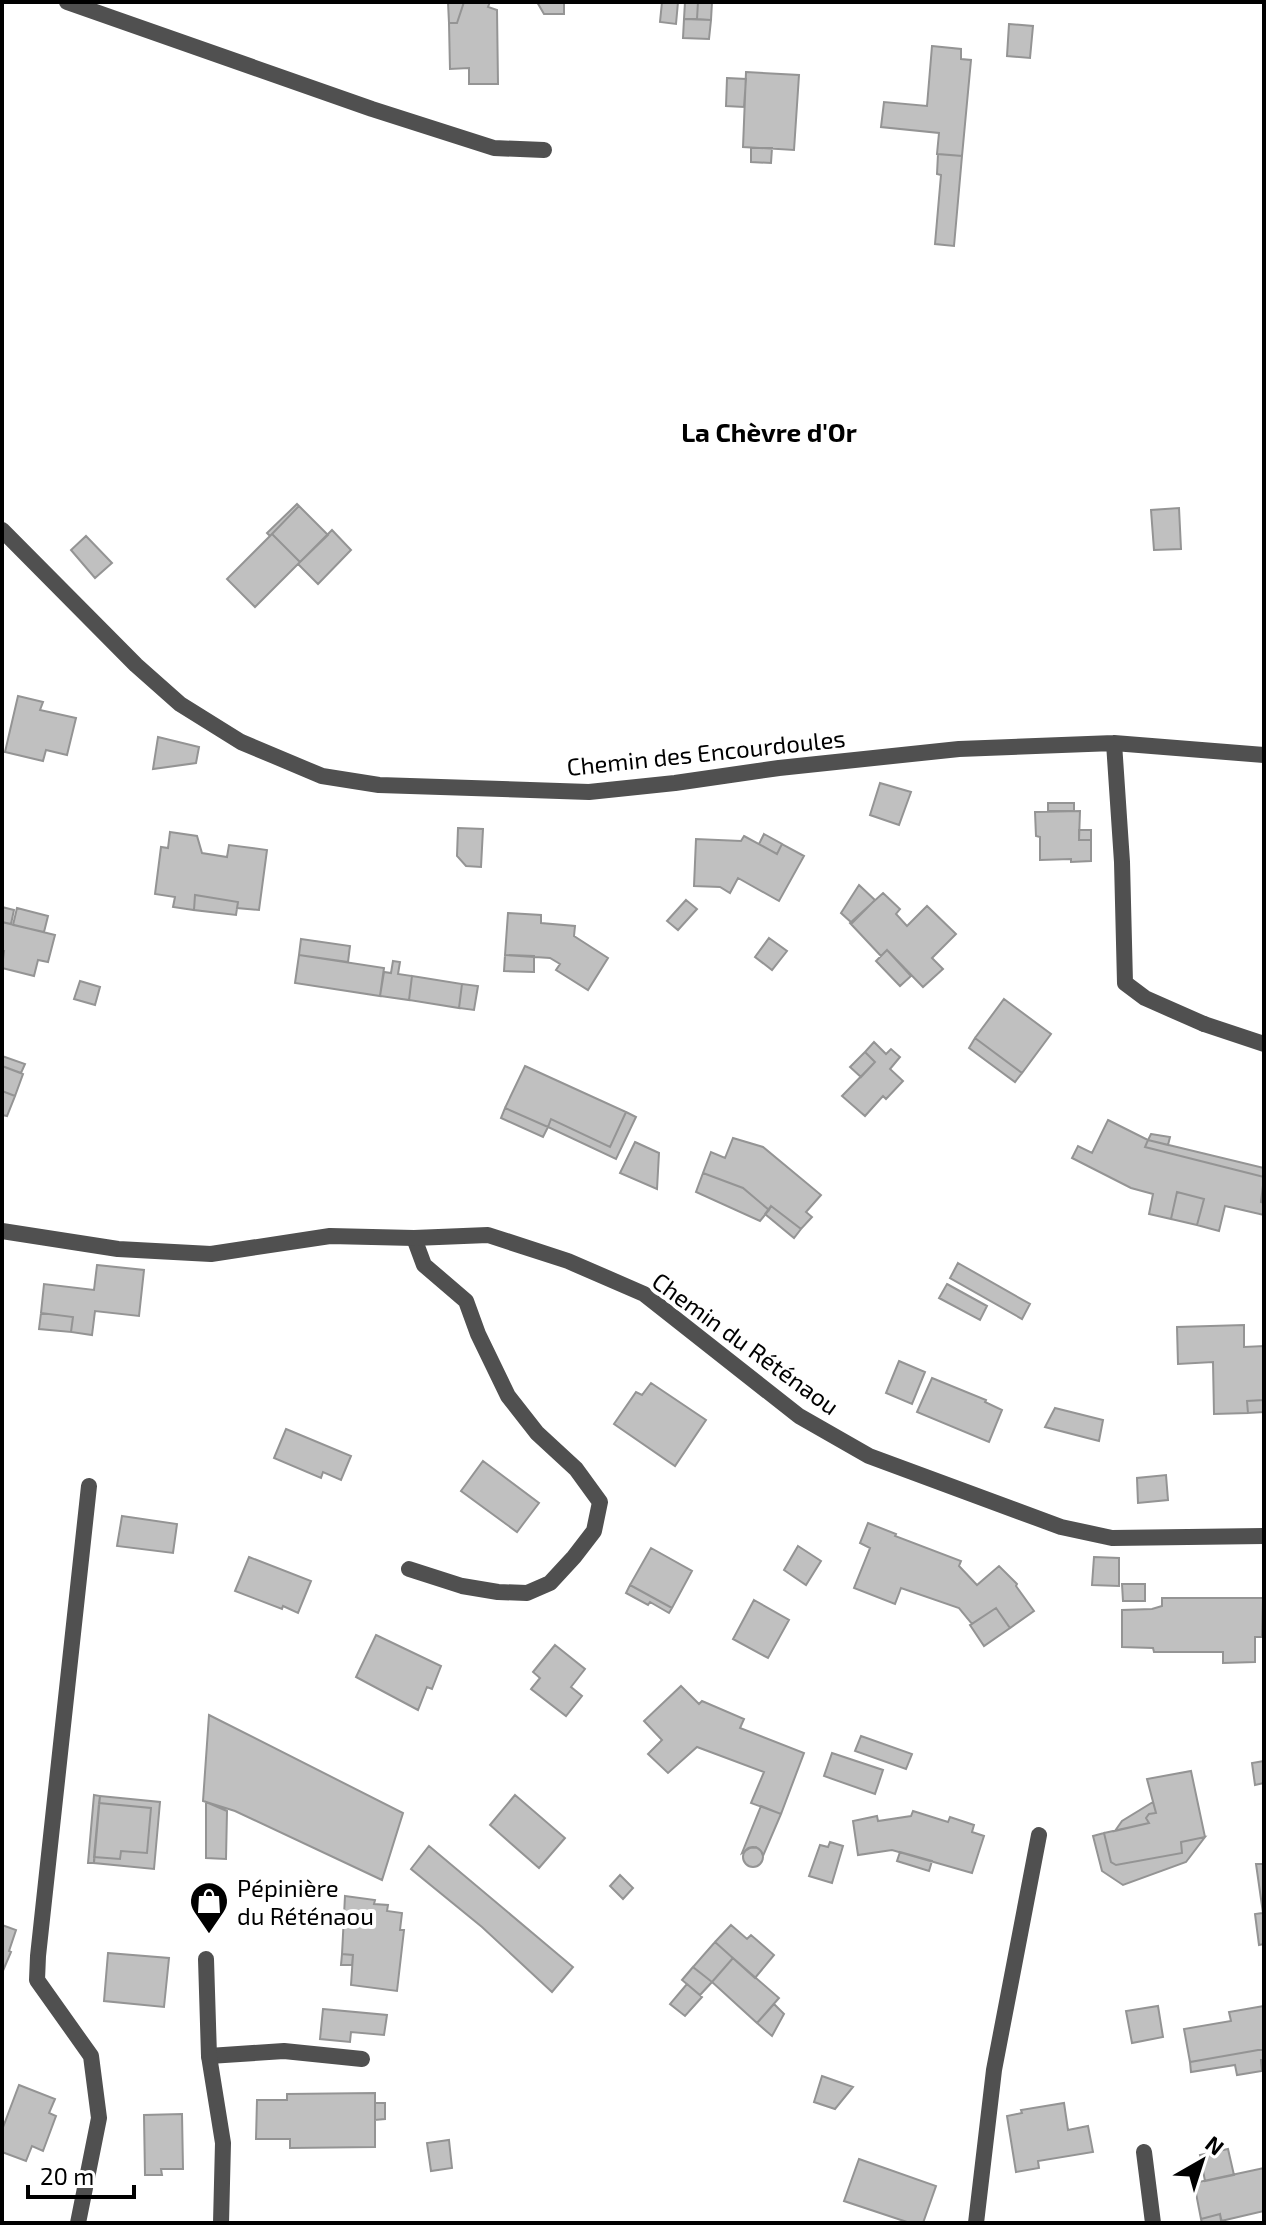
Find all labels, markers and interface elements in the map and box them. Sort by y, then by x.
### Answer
district label: La Chèvre d'Or [681,416,857,447]
street label: Chemin des Encourdoules [565,723,847,781]
street label: Chemin du Réténaou [647,1266,845,1420]
place label: Pépinière du Réténaou [237,1873,374,1930]
shop icon: Pépinière du Réténaou [188,1880,230,1935]
north arrow [1162,2121,1242,2201]
text: N [1201,2130,1230,2160]
scale bar [28,2149,134,2199]
text: 20 m [40,2161,94,2190]

